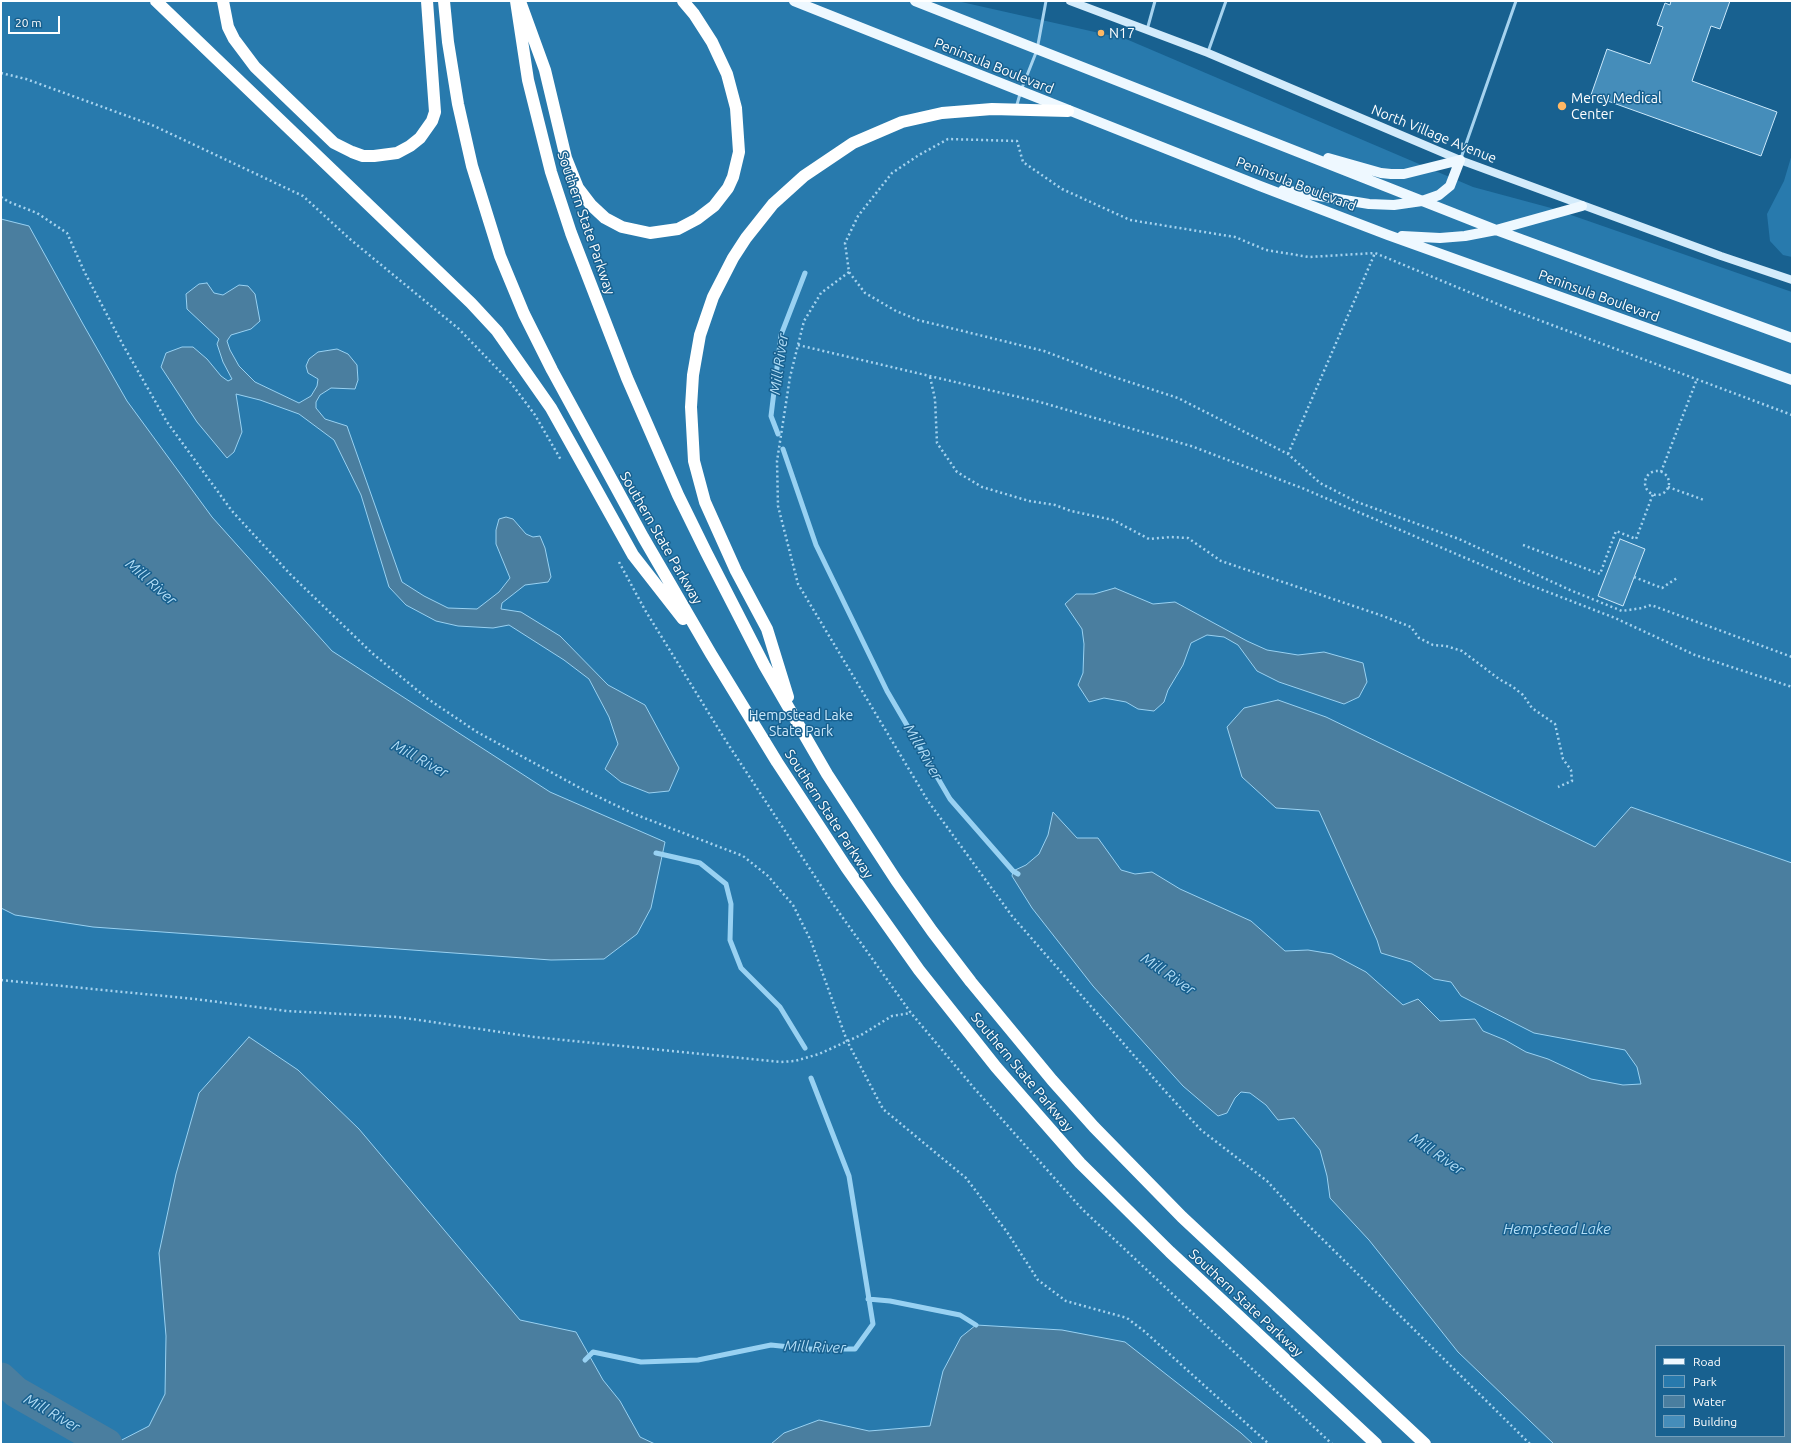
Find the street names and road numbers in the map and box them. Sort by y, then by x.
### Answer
street label: Peninsula Boulevard [932,34,1056,98]
street label: North Village Avenue [1369,101,1499,167]
street label: Southern State Parkway [554,149,618,297]
street label: Peninsula Boulevard [1234,153,1358,215]
street label: Peninsula Boulevard [1536,266,1662,326]
street label: Southern State Parkway [616,469,706,607]
street label: Southern State Parkway [781,746,877,882]
street label: Southern State Parkway [967,1009,1077,1135]
street label: Southern State Parkway [1185,1246,1307,1360]

